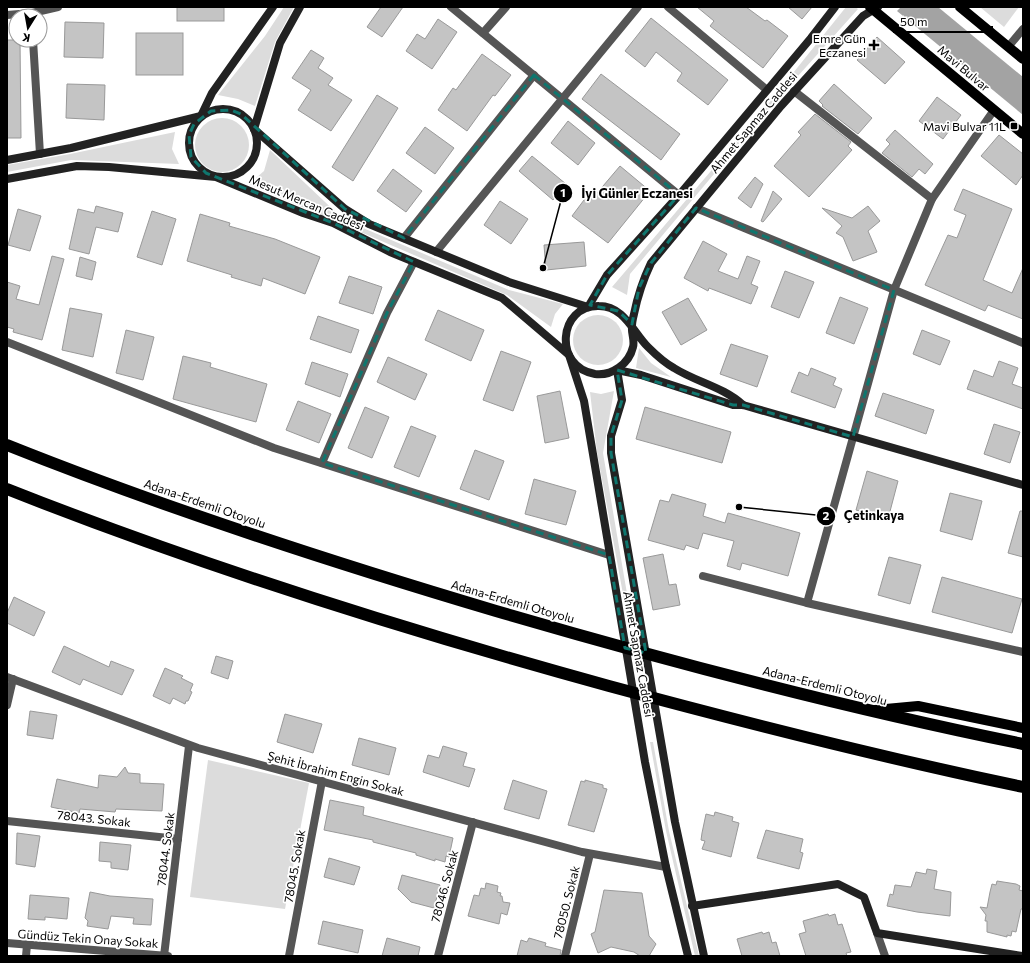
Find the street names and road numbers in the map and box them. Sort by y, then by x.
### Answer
street label: Mavi Bulvar [935,42,993,94]
street label: Ahmet Sapmaz Caddesi [707,69,799,175]
street label: Mesut Mercan Caddesi [247,171,367,233]
street label: Adana-Erdemli Otoyolu [142,476,268,530]
street label: Adana-Erdemli Otoyolu [450,577,576,625]
street label: Ahmet Sapmaz Caddesi [621,590,657,718]
street label: Adana-Erdemli Otoyolu [761,663,889,707]
street label: Şehit İbrahim Engin Sokak [266,748,406,798]
street label: 78043. Sokak [57,807,132,829]
street label: 78044. Sokak [154,811,177,887]
street label: 78045. Sokak [281,828,307,904]
street label: 78046. Sokak [428,848,461,924]
street label: 78050. Sokak [550,864,582,940]
street label: Gündüz Tekin Onay Sokak [17,926,159,950]

